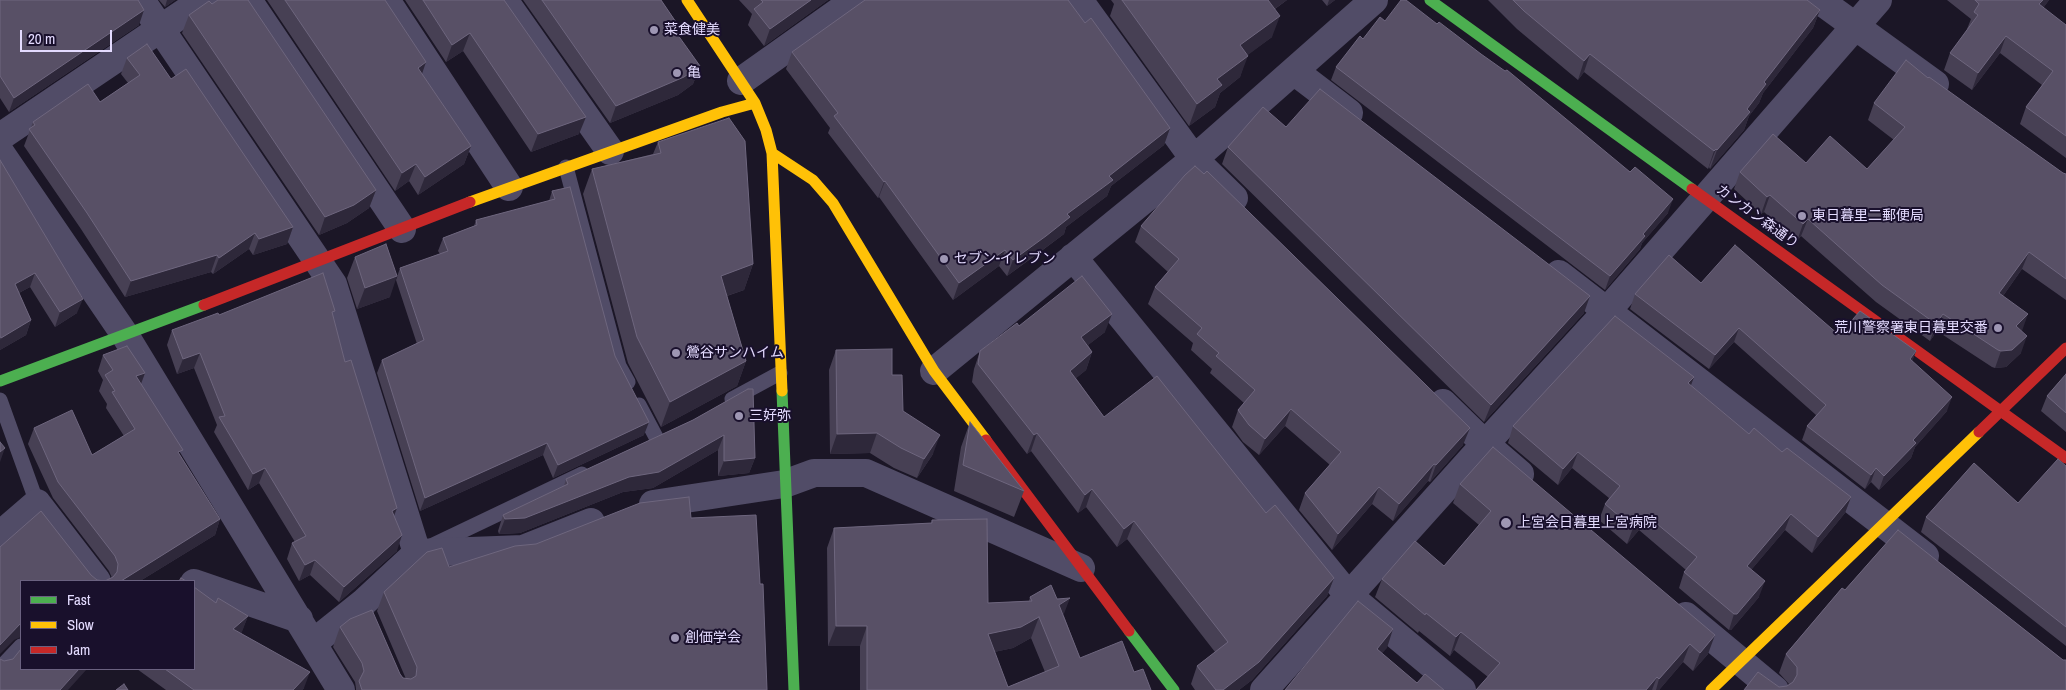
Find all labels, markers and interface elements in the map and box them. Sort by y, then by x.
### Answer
scale bar [22,20,115,52]
place label: 菜食健美 [664,22,720,38]
marker: 菜食健美 [648,24,660,36]
text: 20 m [28,28,55,49]
place label: 亀 [687,65,701,81]
marker: 亀 [671,67,683,79]
street label: カンカン森通り [1712,181,1802,253]
place label: 東日暮里二郵便局 [1812,208,1924,224]
marker: 東日暮里二郵便局 [1796,210,1808,222]
place label: セブン-イレブン [954,251,1056,267]
marker: セブン-イレブン [938,253,950,265]
place label: 荒川警察署東日暮里交番 [1834,320,1988,336]
marker: 荒川警察署東日暮里交番 [1992,322,2004,334]
place label: 鶯谷サンハイム [686,345,784,361]
marker: 鶯谷サンハイム [670,347,682,359]
place label: 三好弥 [749,408,791,424]
marker: 三好弥 [733,410,745,422]
place label: 上宮会日暮里上宮病院 [1517,515,1657,531]
marker: 上宮会日暮里上宮病院 [1499,516,1513,530]
legend [20,580,195,670]
text: Fast [67,589,90,610]
text: Slow [67,614,94,635]
place label: 創価学会 [685,630,741,646]
marker: 創価学会 [669,632,681,644]
text: Jam [67,639,90,660]

